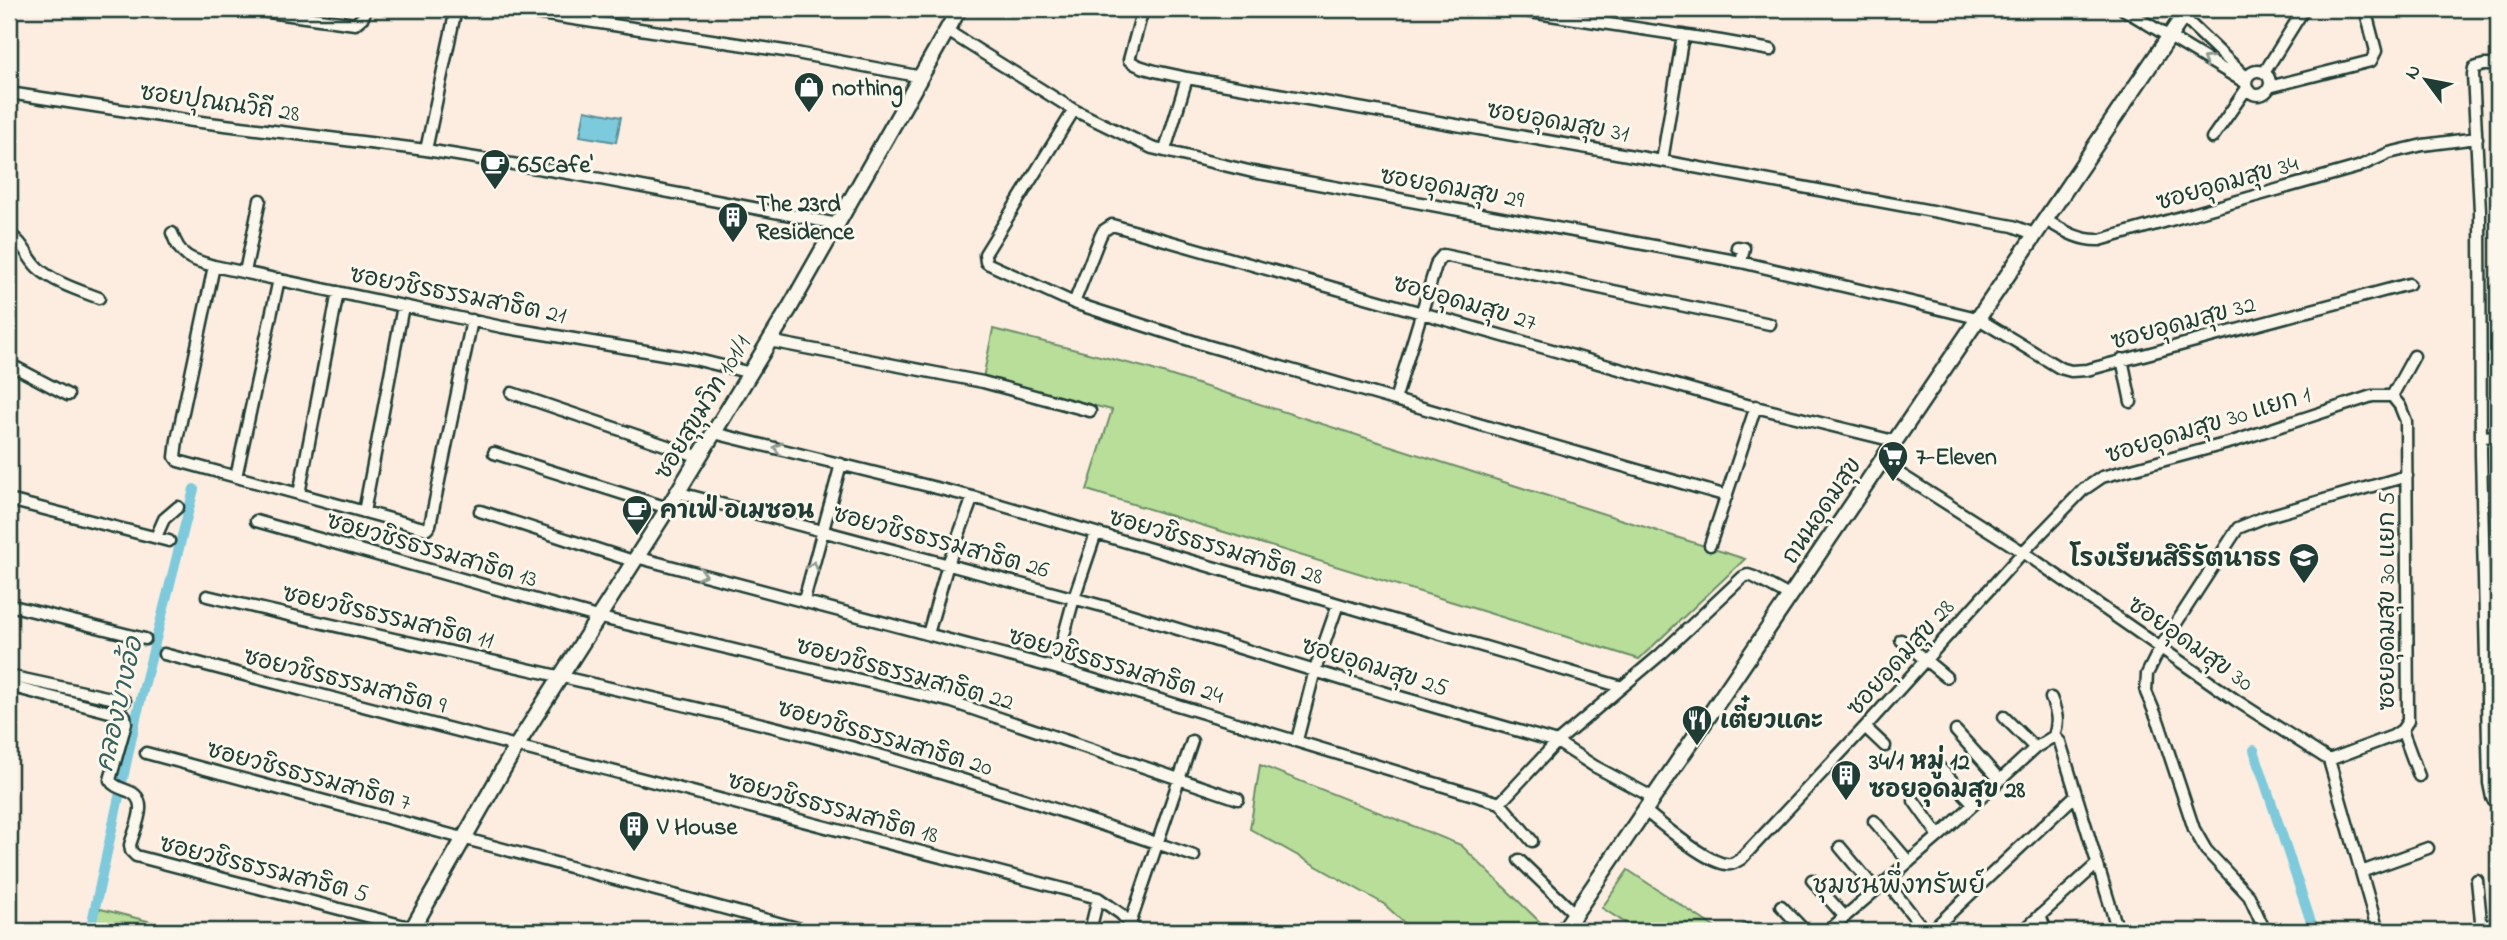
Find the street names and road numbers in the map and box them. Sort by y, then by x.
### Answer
street label: ซอยปุณณวิถี 28 [137,76,302,133]
street label: ซอยอุดมสุข 31 [1484,94,1632,153]
street label: ซอยอุดมสุข 34 [2153,147,2303,221]
street label: ซอยอุดมสุข 29 [1377,160,1527,219]
street label: ซอยวชิรธรรมสาธิต 21 [346,258,569,335]
street label: ซอยอุดมสุข 27 [1388,267,1540,342]
street label: ซอยอุดมสุข 32 [2108,288,2260,361]
street label: ซอยสุขุมวิท 101/1 [647,329,761,487]
street label: ซอยอุดมสุข 30 แยก 1 [2102,378,2316,474]
street label: ถนนอุดมสุข [1774,451,1872,572]
street label: ซอยอุดมสุข 30 แยก 5 [2371,491,2406,710]
street label: ซอยวชิรธรรมสาธิต 26 [828,498,1053,589]
street label: ซอยวชิรธรรมสาธิต 28 [1104,501,1327,596]
street label: ซอยวชิรธรรมสาธิต 13 [322,505,541,598]
street label: ซอยวชิรธรรมสาธิต 11 [278,577,497,660]
street label: ซอยอุดมสุข 30 [2119,589,2260,701]
street label: ซอยอุดมสุข 28 [1840,592,1964,725]
street label: ซอยวชิรธรรมสาธิต 24 [1004,620,1227,715]
street label: ซอยวชิรธรรมสาธิต 22 [791,629,1017,721]
street label: ซอยอุดมสุข 25 [1296,629,1452,707]
street label: ซอยวชิรธรรมสาธิต 9 [239,640,450,725]
street label: ซอยวชิรธรรมสาธิต 20 [772,692,996,787]
street label: ซอยวชิรธรรมสาธิต 7 [202,733,415,822]
street label: ซอยวชิรธรรมสาธิต 18 [723,764,942,854]
street label: ซอยวชิรธรรมสาธิต 5 [155,828,372,913]

